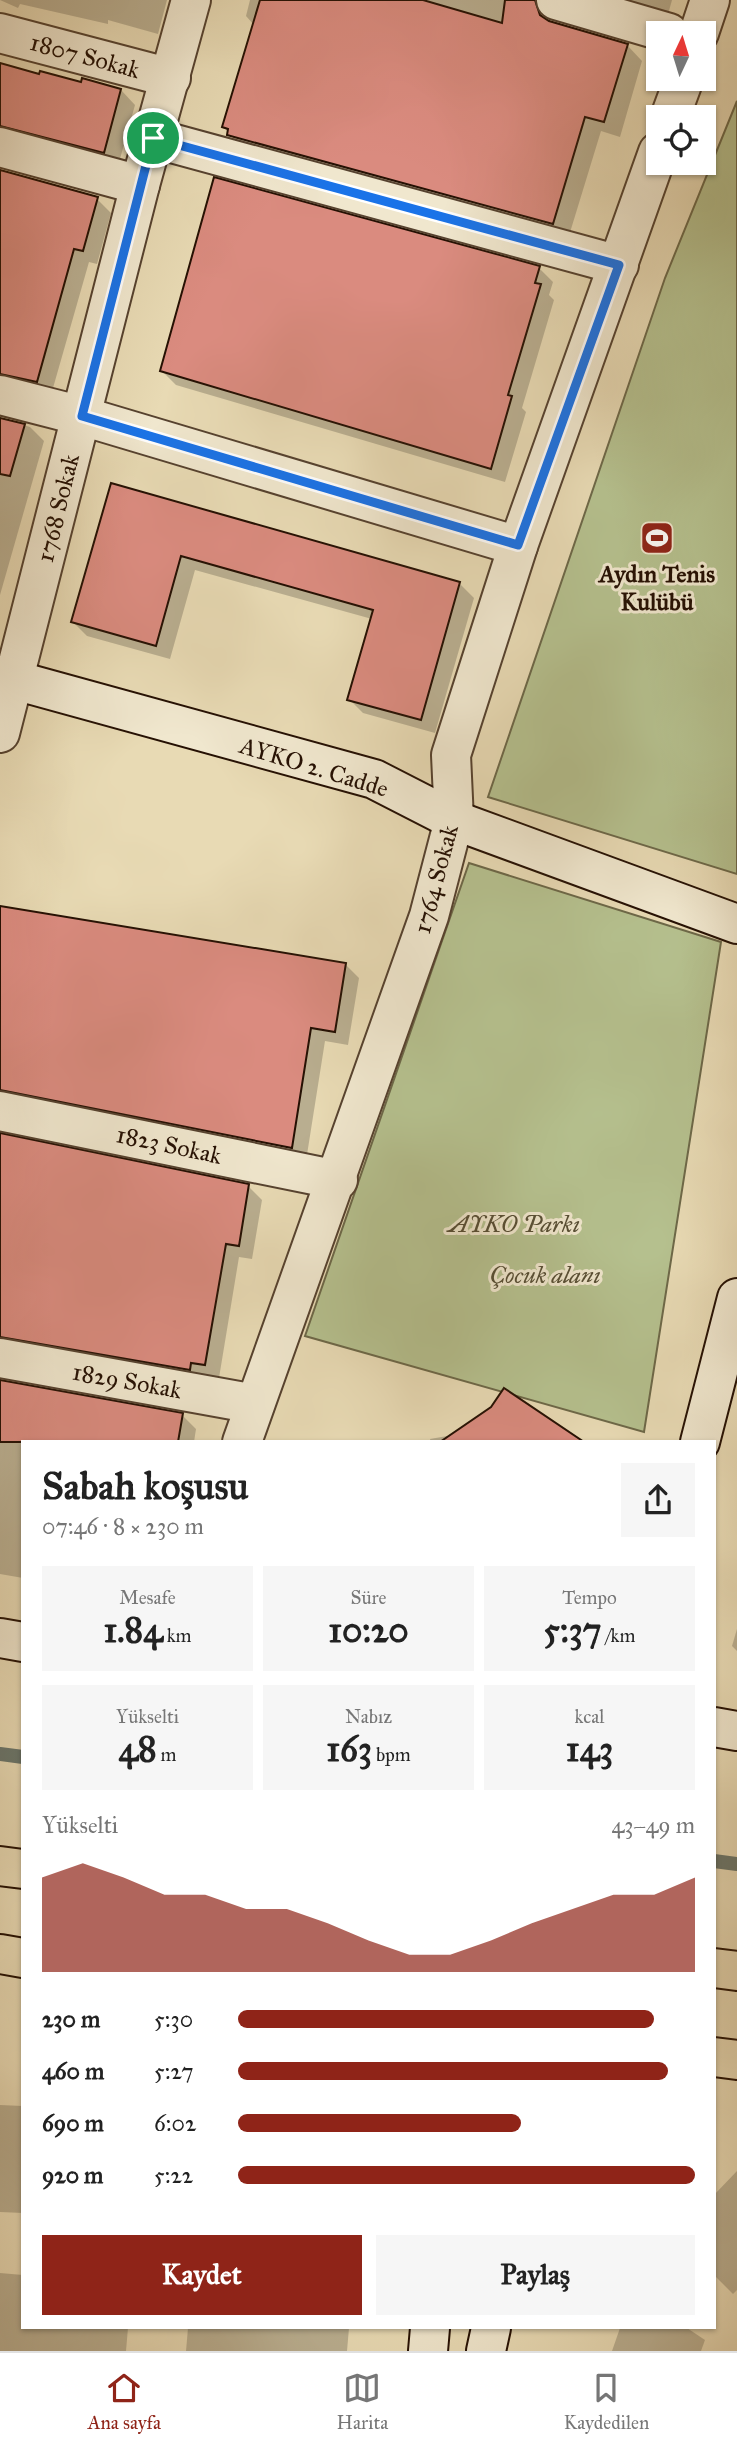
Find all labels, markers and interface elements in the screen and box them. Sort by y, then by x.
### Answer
north arrow [646,21,716,91]
map controls [646,21,716,175]
street label: 1807 Sokak [27,27,144,85]
button: locate [646,105,716,175]
pin [123,108,183,168]
icon: arrive [134,119,172,157]
street label: 1768 Sokak [30,450,86,565]
sports icon: Aydın Tenis Kulübü [638,519,676,557]
place label: Aydın Tenis Kulübü [597,559,715,617]
street label: AYKO 2. Cadde [235,730,392,804]
street label: 1764 Sokak [407,820,465,937]
street label: 1823 Sokak [113,1119,225,1171]
park label: AYKO Parkı [445,1209,580,1239]
park label: Çocuk alanı [489,1260,601,1290]
street label: 1829 Sokak [70,1357,185,1406]
text: Sabah koşusu [42,1463,249,1509]
button: share [621,1463,695,1537]
text: 07:46 · 8 × 230 m [42,1512,204,1540]
text: Mesafe [119,1586,176,1609]
text: Süre [351,1586,386,1609]
text: Tempo [562,1586,617,1609]
text: 1.84 [103,1609,163,1652]
text: 10:20 [328,1609,409,1652]
text: 5:37 [544,1609,601,1652]
text: km [163,1624,192,1647]
text: /km [601,1624,635,1647]
text: Yükselti [116,1705,179,1728]
text: Nabız [345,1705,392,1728]
text: kcal [575,1705,604,1728]
text: 48 [118,1728,157,1771]
text: 163 [326,1728,372,1771]
text: 143 [566,1728,613,1771]
text: m [157,1743,177,1766]
text: bpm [372,1743,411,1766]
text: Yükselti [42,1811,118,1839]
text: 43–49 m [612,1811,695,1839]
text: 230 m [42,2005,100,2033]
text: 5:30 [154,2005,193,2033]
text: 460 m [42,2057,104,2085]
text: 5:27 [154,2057,194,2085]
text: 690 m [42,2109,104,2137]
text: 6:02 [154,2109,196,2137]
text: 920 m [42,2161,103,2189]
text: 5:22 [154,2161,193,2189]
button: Kaydet [42,2235,362,2315]
button: Paylaş [376,2235,695,2315]
tab: Ana sayfa [88,2369,161,2434]
tab: Harita [337,2369,388,2434]
tab: Kaydedilen [564,2369,649,2434]

